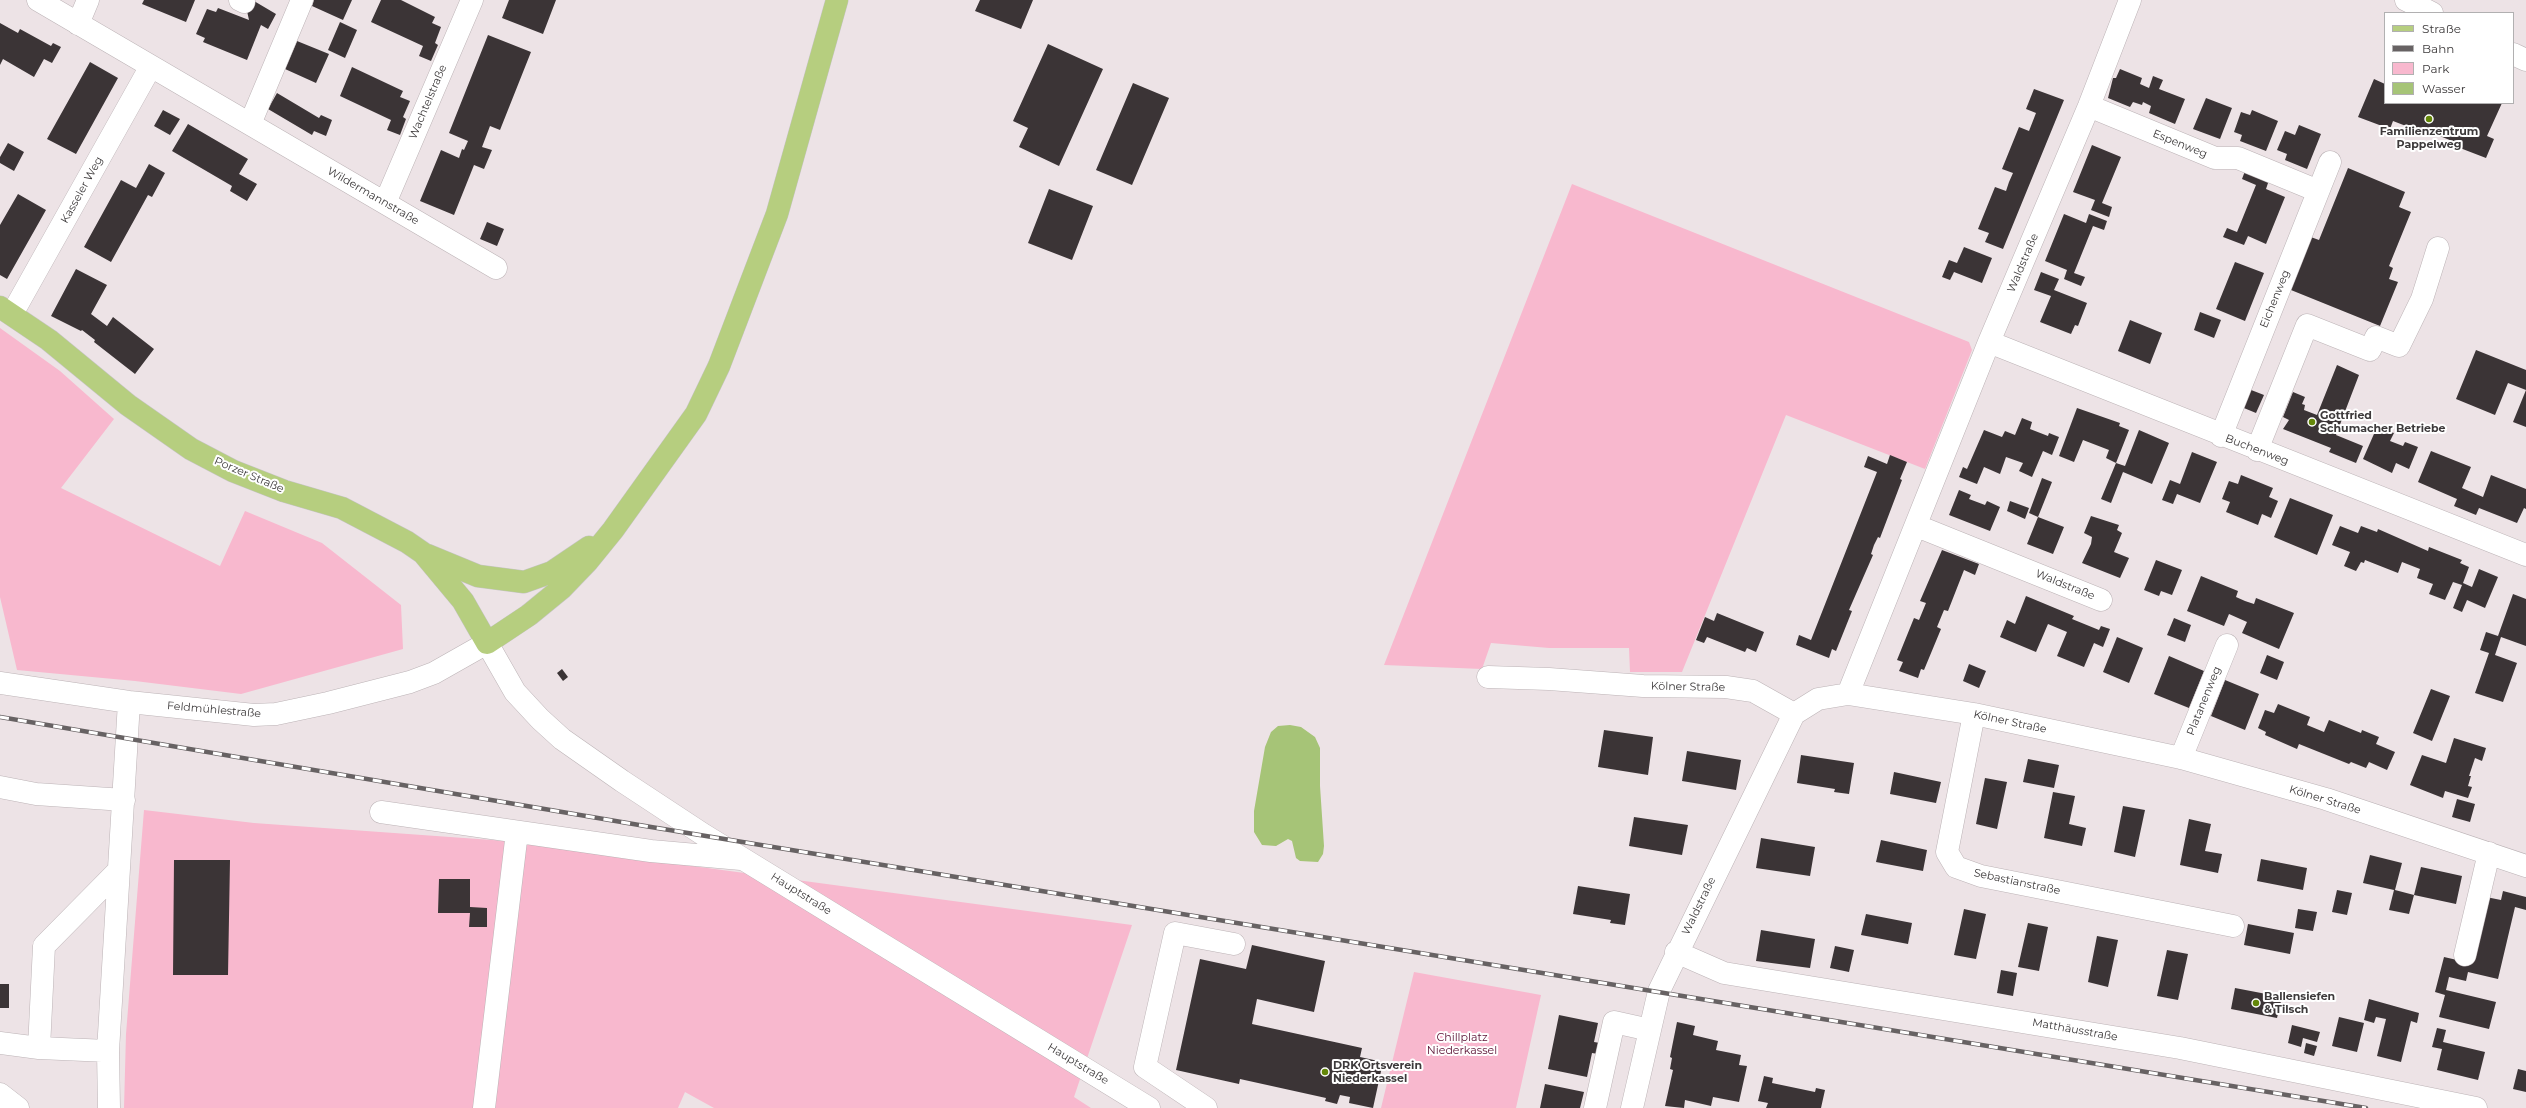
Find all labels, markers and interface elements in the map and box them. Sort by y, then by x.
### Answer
legend [2384,12,2514,104]
text: Straße [2422,21,2461,36]
text: Bahn [2422,41,2454,56]
text: Park [2422,61,2449,76]
street label: Wachtelstraße [406,63,450,141]
text: Wasser [2422,81,2466,96]
marker: Familienzentrum Pappelweg [2424,114,2434,124]
place label: Familienzentrum Pappelweg [2380,125,2478,151]
street label: Espenweg [2151,127,2209,161]
street label: Kasseler Weg [58,154,106,226]
street label: Wildermannstraße [325,164,421,228]
street label: Waldstraße [2005,232,2041,294]
street label: Eichenweg [2257,268,2293,330]
place label: Gottfried Schumacher Betriebe [2320,409,2446,435]
marker: Gottfried Schumacher Betriebe [2307,417,2317,427]
street label: Buchenweg [2223,432,2291,468]
street label: Porzer Straße [212,454,286,496]
street label: Waldstraße [2033,567,2097,603]
street label: Platanenweg [2184,665,2224,737]
street label: Kölner Straße [1651,680,1725,694]
street label: Feldmühlestraße [166,699,262,721]
street label: Kölner Straße [1972,708,2048,736]
street label: Kölner Straße [2287,783,2363,817]
street label: Sebastianstraße [1972,866,2062,898]
street label: Hauptstraße [768,870,834,918]
street label: Waldstraße [1679,875,1719,937]
place label: Ballensiefen & Tilsch [2264,990,2335,1016]
marker: Ballensiefen & Tilsch [2251,998,2261,1008]
street label: Matthäusstraße [2031,1016,2119,1044]
park label: Chillplatz Niederkassel [1427,1031,1497,1057]
street label: Hauptstraße [1045,1041,1111,1087]
place label: DRK Ortsverein Niederkassel [1333,1059,1422,1085]
marker: DRK Ortsverein Niederkassel [1320,1067,1330,1077]

